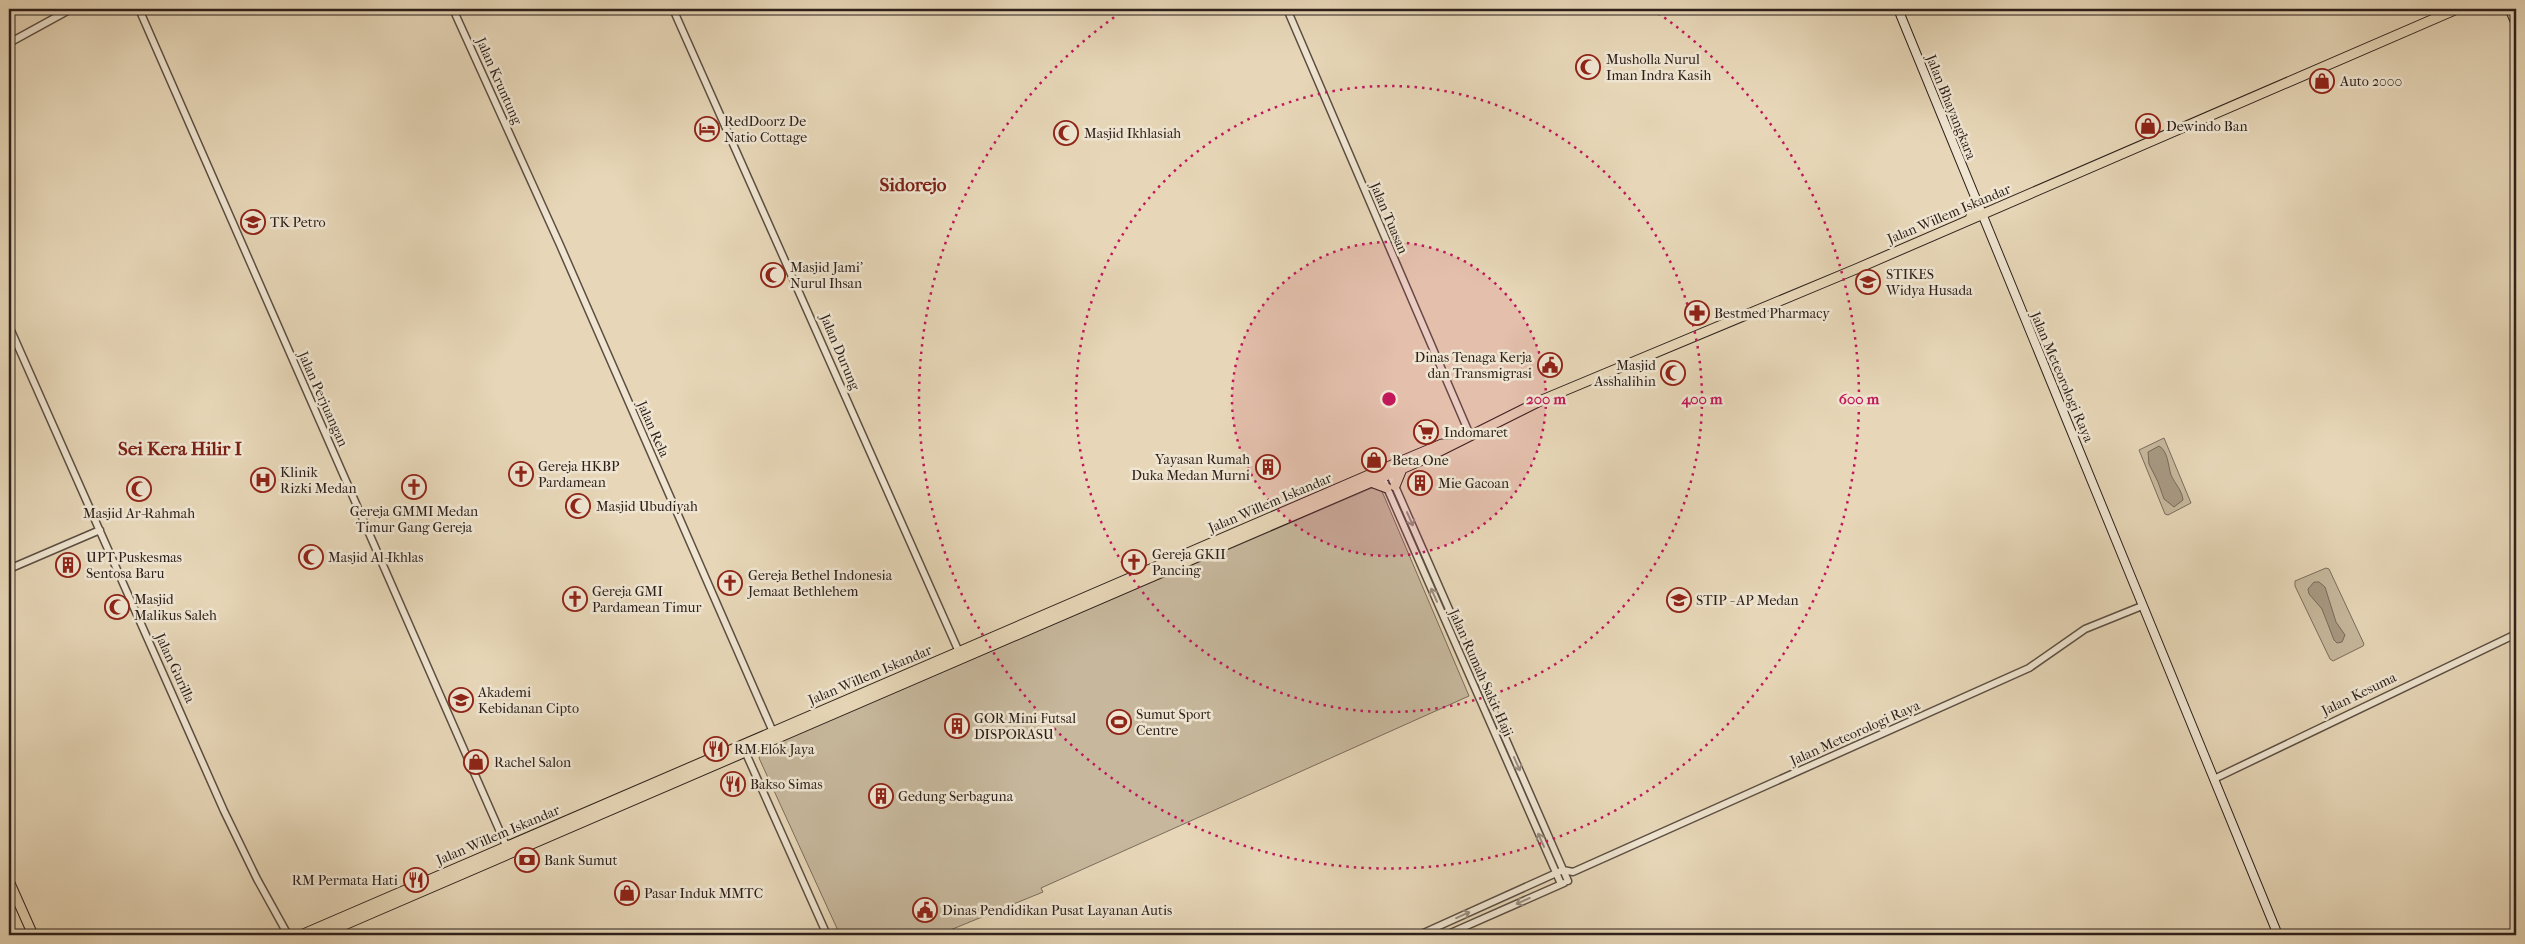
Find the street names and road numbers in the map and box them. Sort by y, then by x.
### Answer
street label: Jalan Kruntung [472,34,526,128]
street label: Jalan Bhayangkara [1922,51,1980,162]
street label: Jalan Tuasan [1366,179,1412,256]
street label: Jalan Willem Iskandar [1884,180,2013,248]
street label: Jalan Meteorologi Raya [2026,308,2097,445]
street label: Jalan Durung [816,310,864,393]
street label: Jalan Perjuangan [294,348,352,449]
street label: Jalan Rela [633,397,673,460]
street label: Jalan Willem Iskandar [1205,469,1334,537]
street label: Jalan Rumah Sakit Haji [1445,606,1517,739]
street label: Jalan Gurilla [151,629,199,706]
street label: Jalan Willem Iskandar [805,641,934,709]
street label: Jalan Kesuma [2318,668,2400,720]
street label: Jalan Meteorologi Raya [1787,697,1923,770]
street label: Jalan Willem Iskandar [433,801,562,869]

